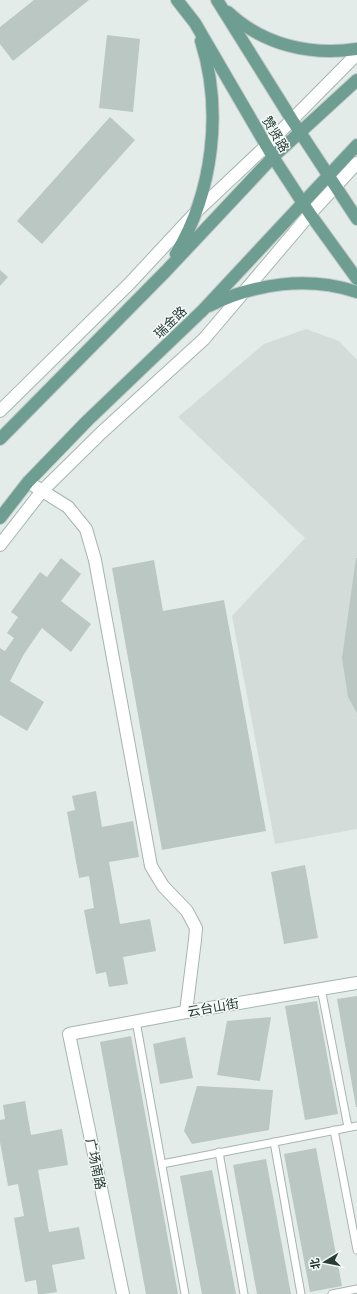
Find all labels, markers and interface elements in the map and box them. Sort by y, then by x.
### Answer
street label: 赞贤路 [259,113,293,155]
street label: 瑞金路 [150,303,190,341]
street label: 云台山街 [186,995,240,1019]
street label: 广场南路 [83,1137,109,1191]
north arrow [305,1242,345,1282]
text: 北 [307,1257,322,1270]

